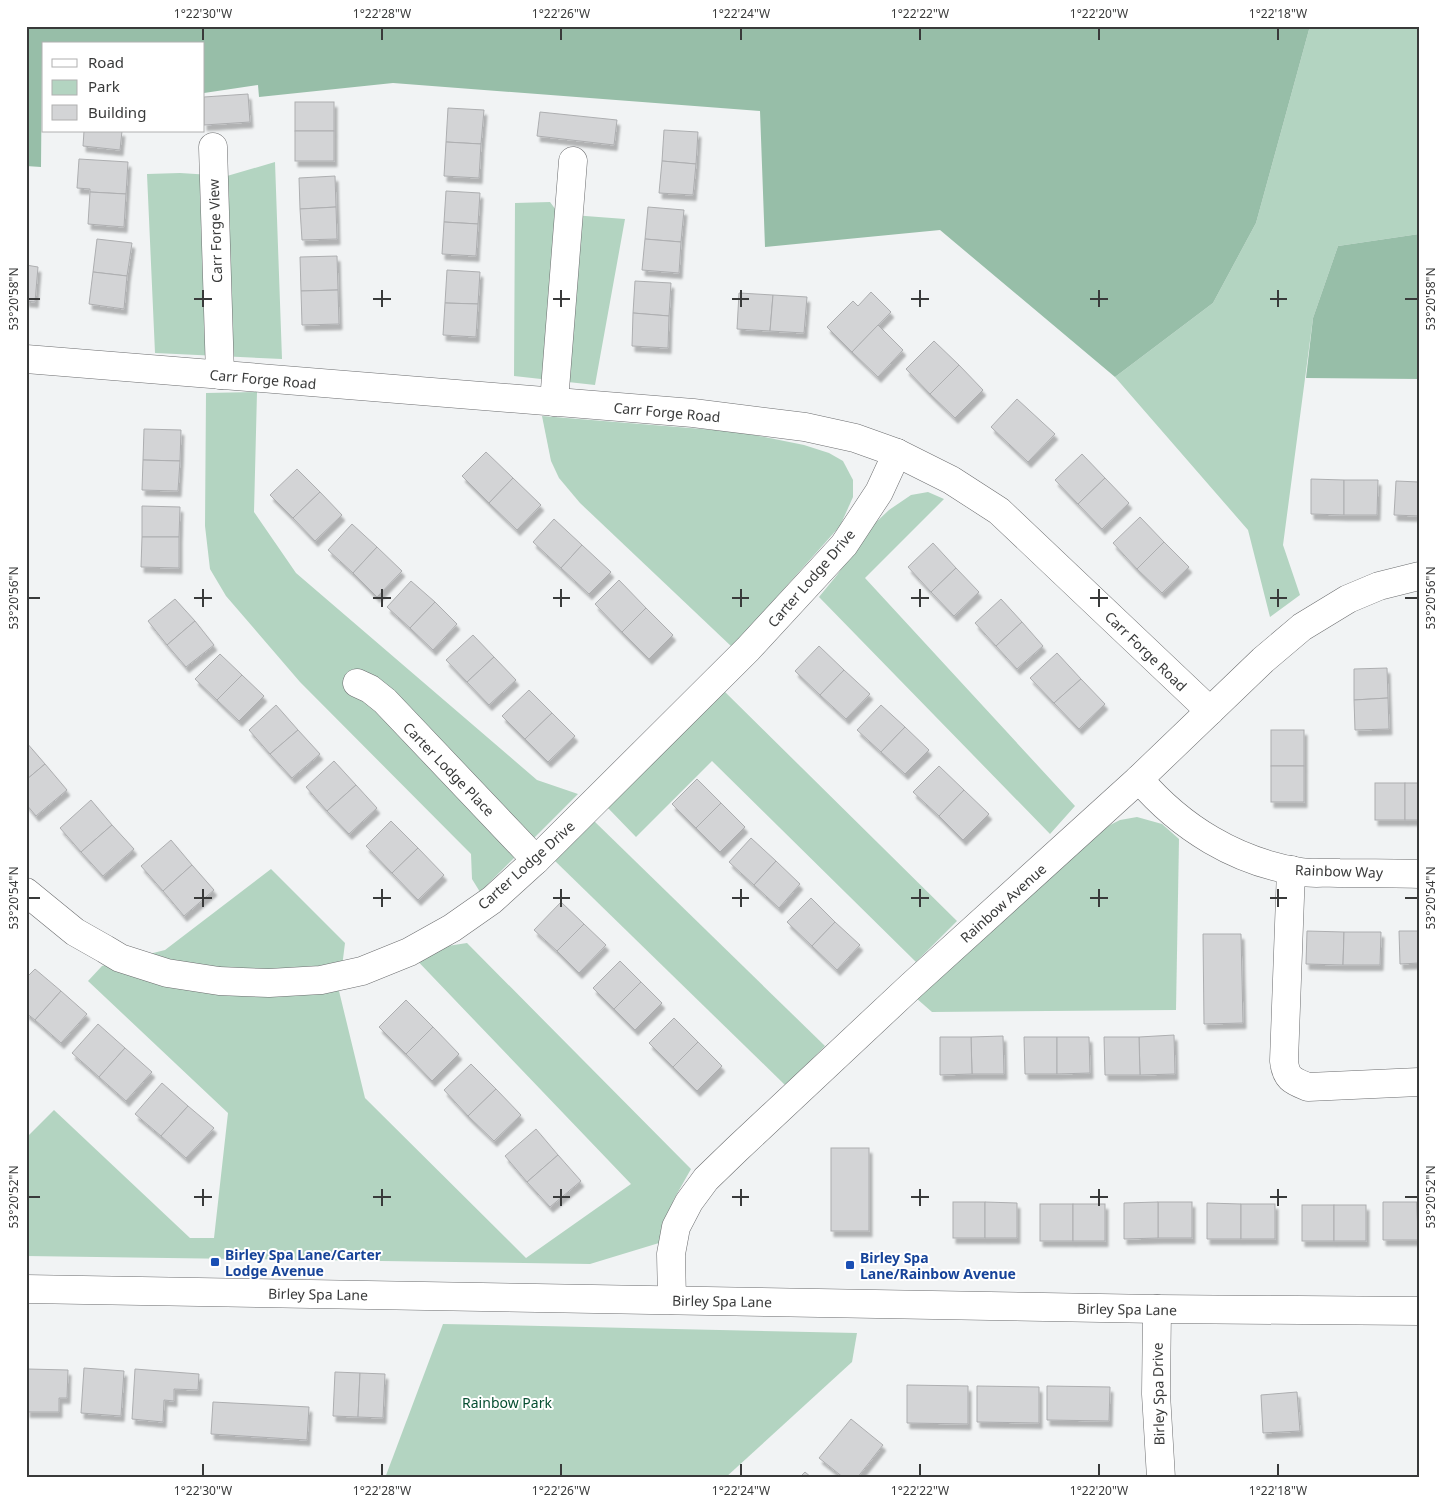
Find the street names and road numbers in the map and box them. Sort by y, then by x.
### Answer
street label: Carr Forge View [204,179,226,283]
street label: Carr Forge Road [209,365,317,393]
street label: Carr Forge Road [613,398,721,426]
street label: Carter Lodge Drive [763,525,859,631]
street label: Carr Forge Road [1101,607,1191,695]
street label: Carter Lodge Place [399,718,499,820]
street label: Carter Lodge Drive [474,816,579,914]
street label: Rainbow Avenue [956,859,1050,947]
street label: Rainbow Way [1295,860,1384,882]
street label: Birley Spa Lane [268,1284,368,1304]
street label: Birley Spa Lane [672,1291,772,1311]
street label: Birley Spa Lane [1077,1299,1177,1319]
street label: Birley Spa Drive [1148,1342,1168,1446]

